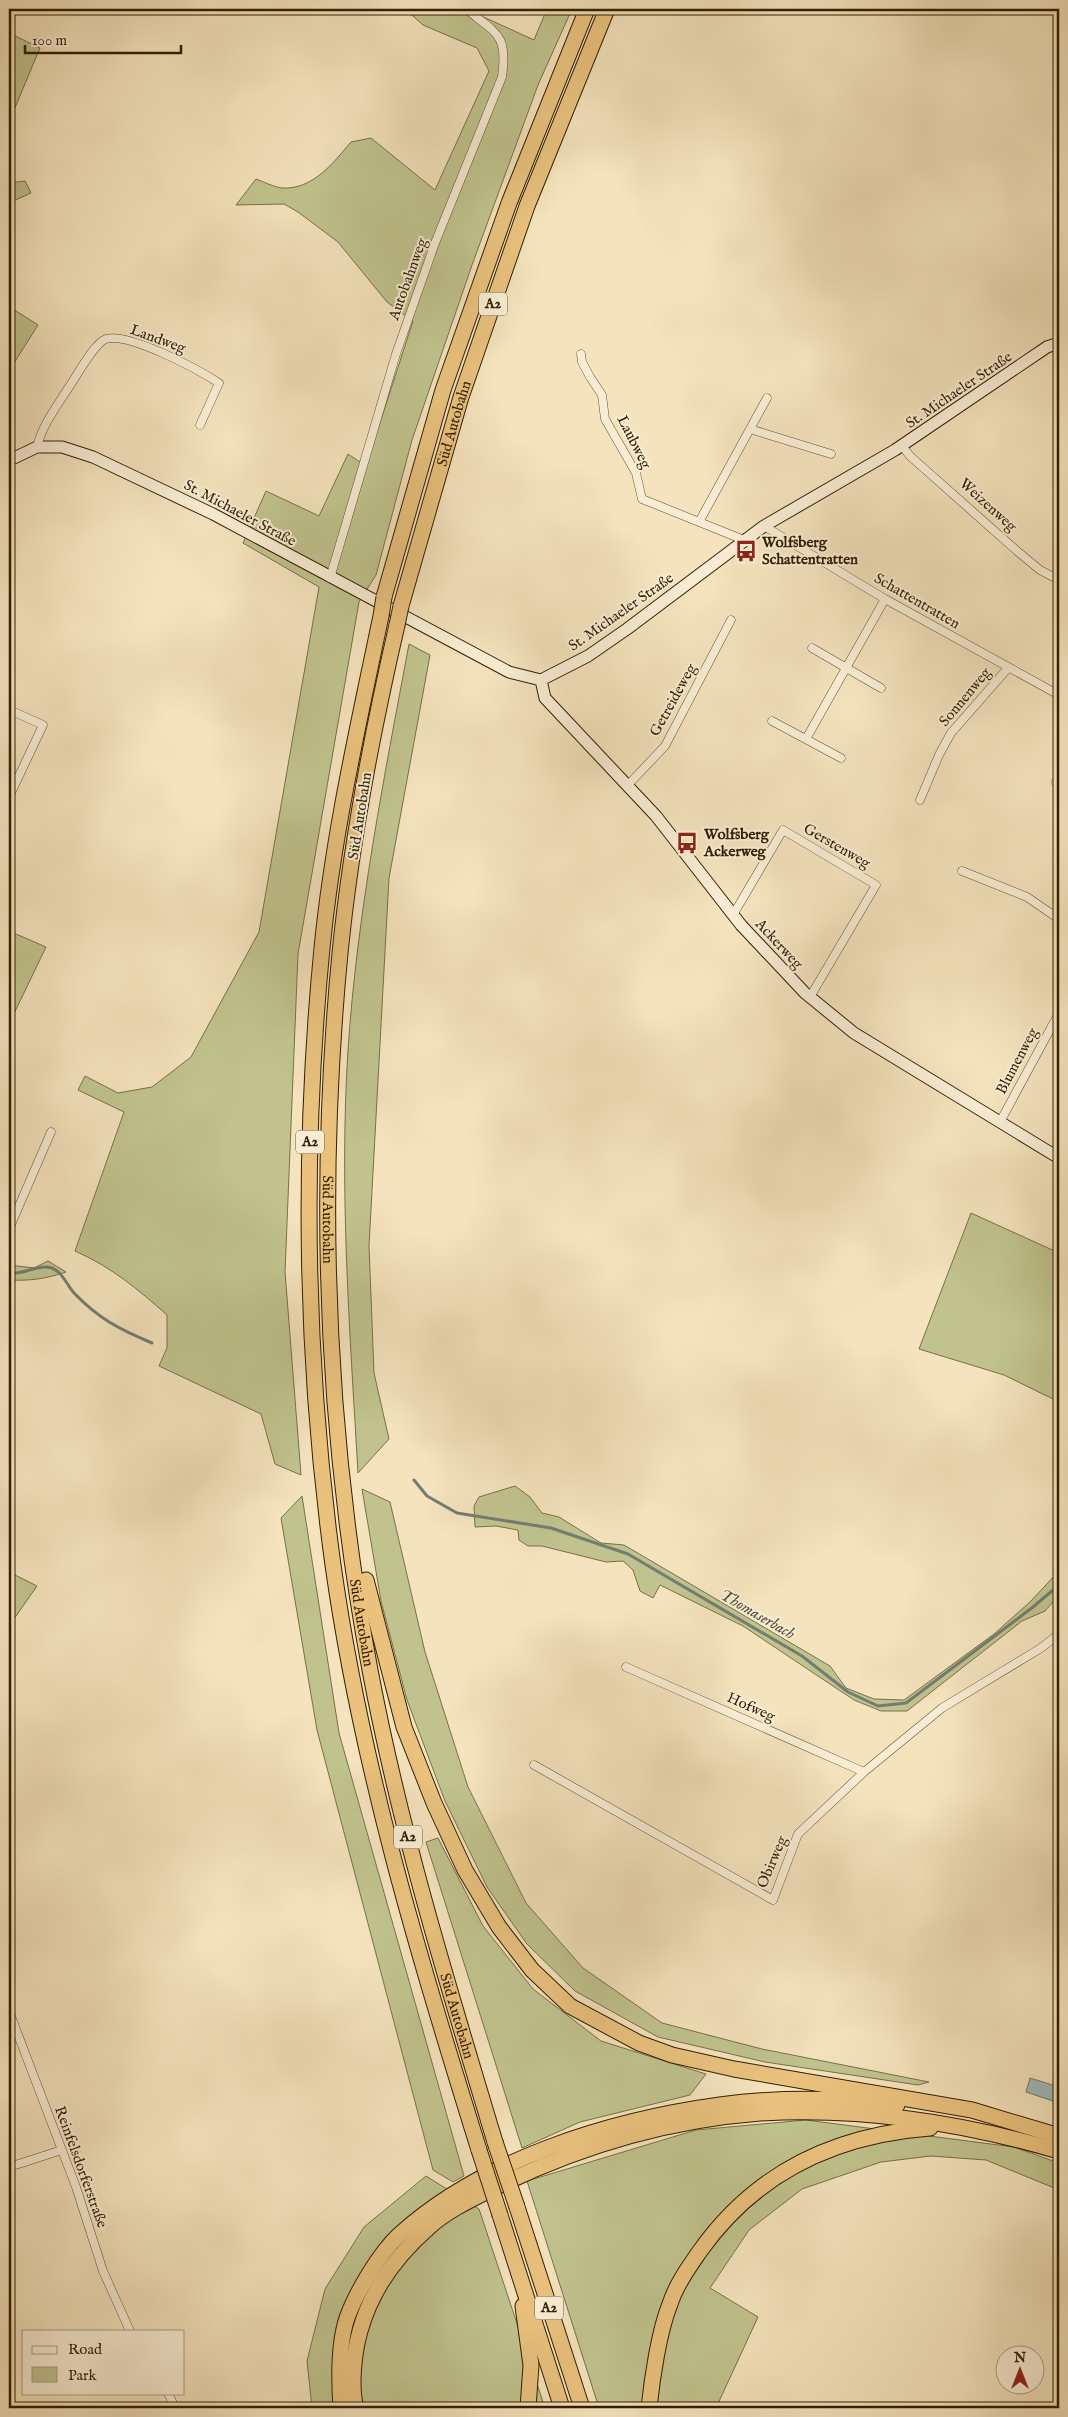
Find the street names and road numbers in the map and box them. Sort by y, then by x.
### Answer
street label: Autobahnweg [384,234,432,324]
road number: A2 [479,292,507,316]
street label: Landweg [128,320,189,358]
street label: St. Michaeler Straße [902,347,1016,433]
street label: Süd Autobahn [432,378,475,468]
street label: Laubweg [612,412,656,473]
street label: Weizenweg [955,474,1021,536]
street label: St. Michaeler Straße [181,475,299,551]
street label: St. Michaeler Straße [565,569,677,655]
street label: Schattentratten [871,569,963,633]
street label: Getreideweg [645,660,701,740]
street label: Sonnenweg [935,663,996,730]
street label: Süd Autobahn [344,771,376,861]
street label: Gerstenweg [800,819,875,873]
street label: Ackerweg [750,914,808,974]
street label: Blumenweg [992,1024,1043,1098]
road number: A2 [296,1130,324,1154]
street label: Süd Autobahn [318,1175,338,1264]
street label: Süd Autobahn [345,1578,379,1668]
street label: Hofweg [724,1688,779,1726]
road number: A2 [394,1825,422,1848]
street label: Obirweg [753,1832,792,1891]
street label: Süd Autobahn [436,1971,479,2061]
street label: Reinfelsdorferstraße [50,2103,112,2231]
road number: A2 [535,2296,563,2320]

